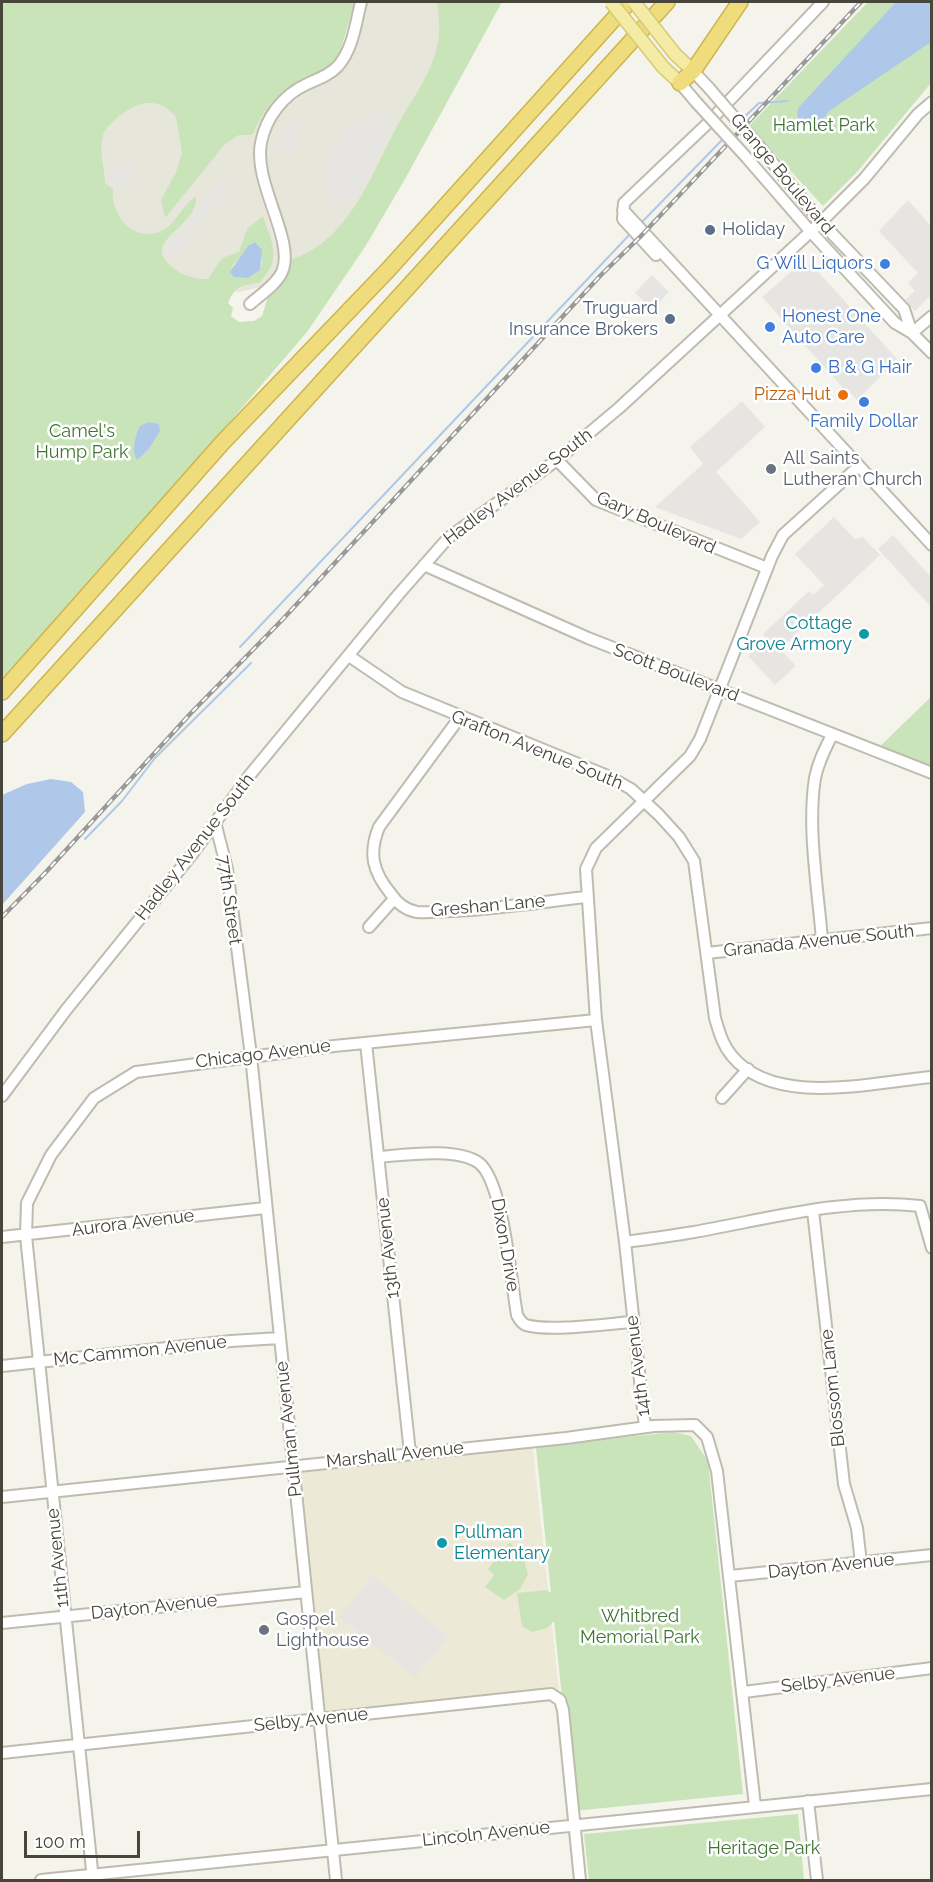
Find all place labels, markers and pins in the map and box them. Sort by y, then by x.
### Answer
place label: Holiday [722,219,785,241]
marker: Holiday [703,223,717,237]
place label: G Will Liquors [756,253,873,275]
marker: G Will Liquors [878,257,892,271]
place label: Truguard Insurance Brokers [509,298,658,340]
place label: Honest One Auto Care [782,306,881,348]
marker: Truguard Insurance Brokers [663,312,677,326]
marker: Honest One Auto Care [763,320,777,334]
place label: B & G Hair [828,357,912,379]
marker: B & G Hair [809,361,823,375]
place label: Pizza Hut [754,384,831,406]
marker: Pizza Hut [836,388,850,402]
marker: Family Dollar [857,395,871,409]
place label: Family Dollar [810,411,918,433]
place label: All Saints Lutheran Church [783,448,922,490]
marker: All Saints Lutheran Church [764,462,778,476]
place label: Cottage Grove Armory [736,613,852,656]
marker: Cottage Grove Armory [857,627,871,641]
place label: Pullman Elementary [454,1522,550,1564]
marker: Pullman Elementary [435,1536,449,1550]
place label: Gospel Lighthouse [276,1609,369,1652]
marker: Gospel Lighthouse [257,1623,271,1637]

